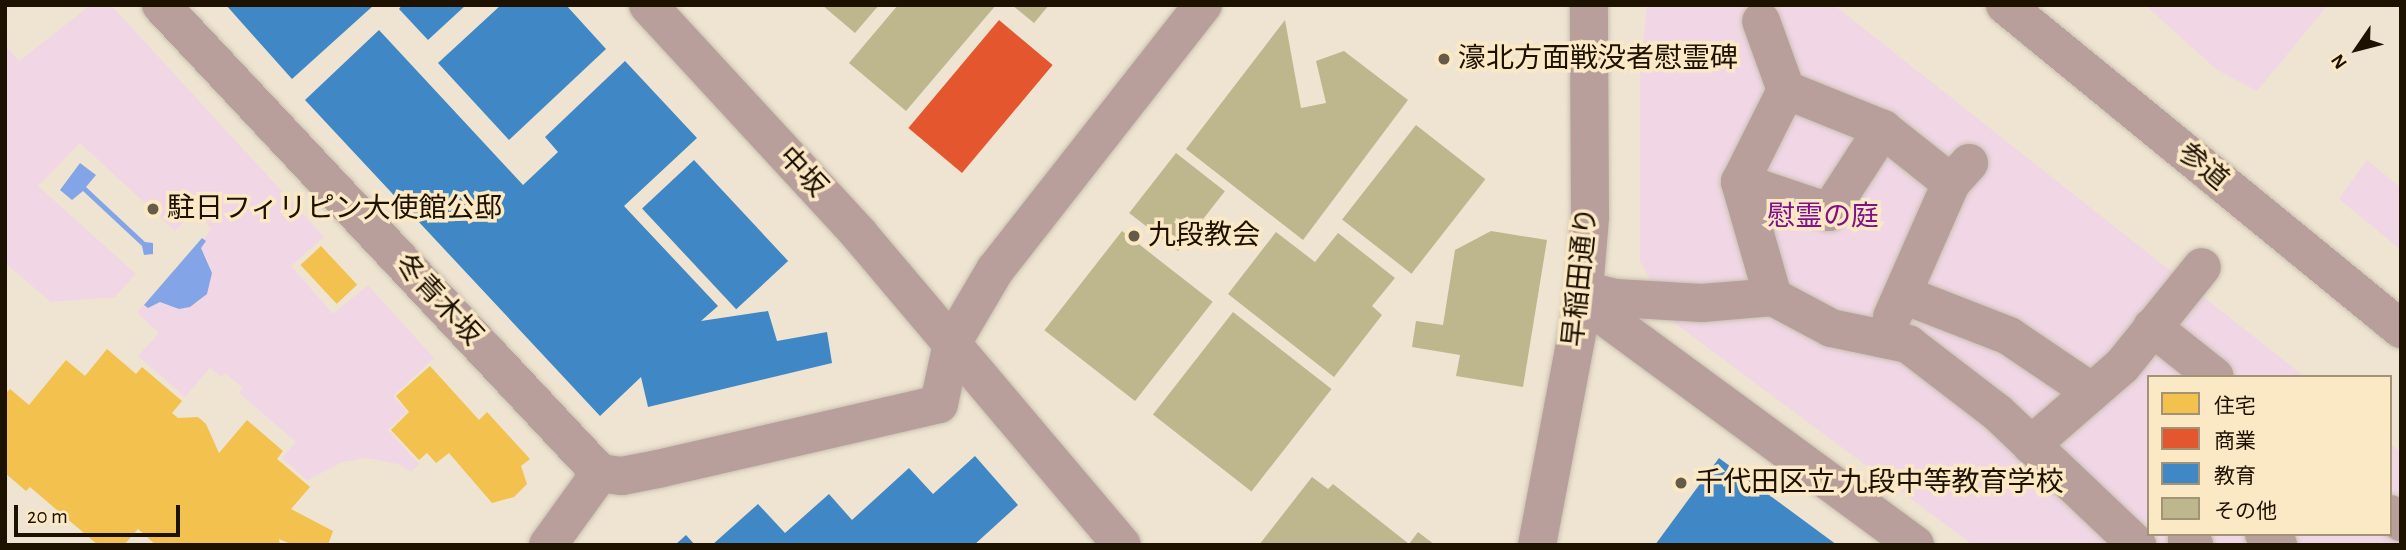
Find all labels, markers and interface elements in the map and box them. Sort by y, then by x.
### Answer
north arrow [2322,14,2392,84]
place label: 濠北方面戦没者慰霊碑 [1458,42,1738,76]
text: N [2328,50,2351,72]
marker: 濠北方面戦没者慰霊碑 [1436,51,1452,67]
street label: 参道 [2171,136,2235,198]
street label: 中坂 [771,140,833,204]
place label: 駐日フィリピン大使館公邸 [167,192,503,226]
park label: 慰霊の庭 [1767,200,1879,234]
marker: 駐日フィリピン大使館公邸 [145,201,161,217]
street label: 早稲田通り [1557,206,1605,348]
place label: 九段教会 [1148,219,1260,253]
marker: 九段教会 [1126,228,1142,244]
street label: 冬青木坂 [388,248,488,352]
legend [2147,375,2392,536]
text: 住宅 [2214,396,2256,417]
text: 商業 [2214,431,2256,452]
place label: 千代田区立 九段中等教育学校 [1695,466,2064,500]
text: 教育 [2214,466,2256,487]
marker: 千代田区立 九段中等教育学校 [1673,475,1689,491]
scale bar [18,490,184,534]
text: その他 [2214,501,2277,522]
text: 20 m [27,506,68,527]

